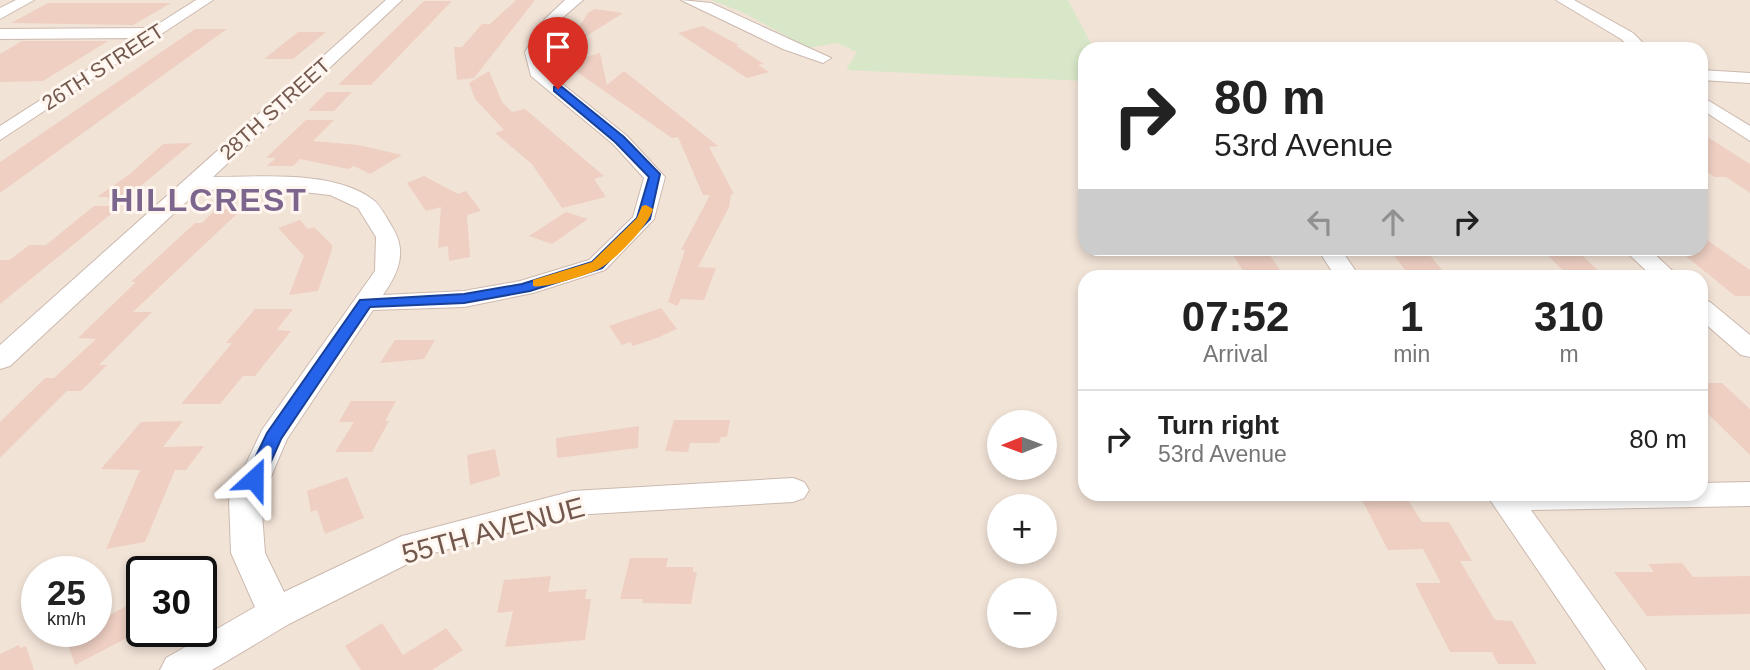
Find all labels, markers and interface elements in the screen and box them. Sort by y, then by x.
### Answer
pin [528,17,588,89]
street label: 26TH STREET [38,19,168,114]
icon: arrive [539,28,577,66]
street label: 28TH STREET [215,53,335,164]
icon: right [1099,70,1190,161]
text: 80 m [1214,70,1326,124]
text: 53rd Avenue [1214,127,1393,163]
district label: HILLCREST [110,182,308,218]
icon: left [1301,203,1339,241]
icon: ahead [1374,203,1412,241]
icon: right [1447,203,1485,241]
text: 07:52 [1182,293,1289,340]
text: 1 [1400,293,1423,340]
text: 310 [1534,293,1604,340]
text: Arrival [1203,341,1268,367]
text: min [1393,341,1430,367]
text: m [1560,341,1579,367]
north arrow [987,410,1057,480]
map controls [987,410,1057,648]
text: Turn right [1158,410,1279,440]
icon: right [1099,420,1137,458]
text: 80 m [1629,424,1687,454]
text: 53rd Avenue [1158,441,1287,467]
position arrow [217,442,291,516]
street label: 55TH AVENUE [398,491,588,570]
button: + [987,494,1057,564]
speed limit sign: 30 [126,556,217,647]
text: 25 [47,573,86,612]
button: − [987,578,1057,648]
text: km/h [47,609,86,629]

